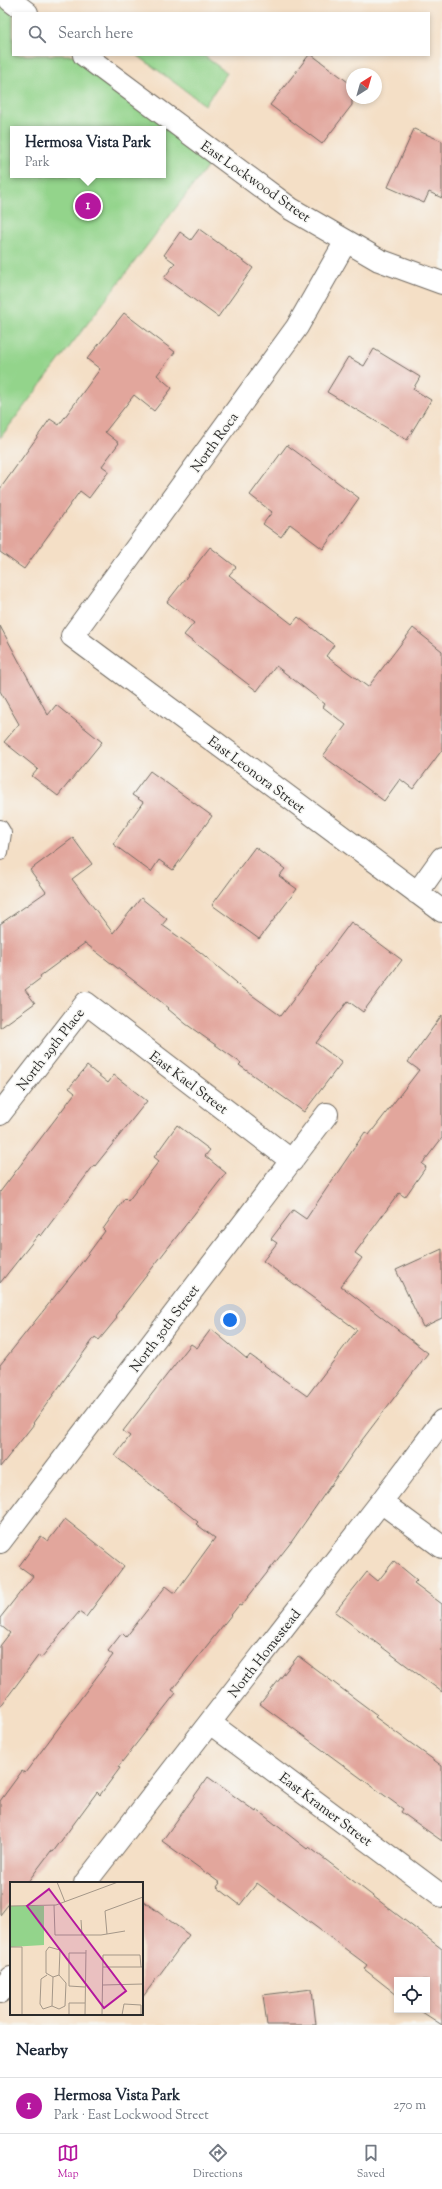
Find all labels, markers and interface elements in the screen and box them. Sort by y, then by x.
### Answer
search box [12,12,430,56]
icon: search [26,23,48,45]
text: Search here [58,24,133,45]
north arrow [346,68,382,104]
popup [10,126,166,178]
text: Hermosa Vista Park [25,133,151,154]
street label: East Lockwood Street [196,137,314,228]
text: Park [25,154,50,172]
pin: 1 [75,191,101,221]
street label: North Roca [187,409,245,477]
street label: East Leonora Street [203,732,309,819]
street label: North 29th Place [13,1005,90,1096]
street label: East Kael Street [144,1047,232,1120]
street label: North 30th Street [126,1281,205,1377]
your location [220,1310,240,1330]
street label: North Homestead [225,1606,307,1703]
street label: East Kramer Street [274,1769,376,1852]
inset map [10,1882,143,2015]
map controls [394,1977,430,2013]
button: locate [394,1977,430,2013]
text: Nearby [16,2039,68,2063]
text: Hermosa Vista Park [54,2086,180,2107]
text: 1 [27,2097,31,2115]
text: 270 m [393,2097,426,2115]
text: Park · East Lockwood Street [54,2107,209,2125]
tab: Map [57,2142,79,2182]
tab: Directions [193,2142,243,2182]
tab: Saved [357,2142,385,2182]

